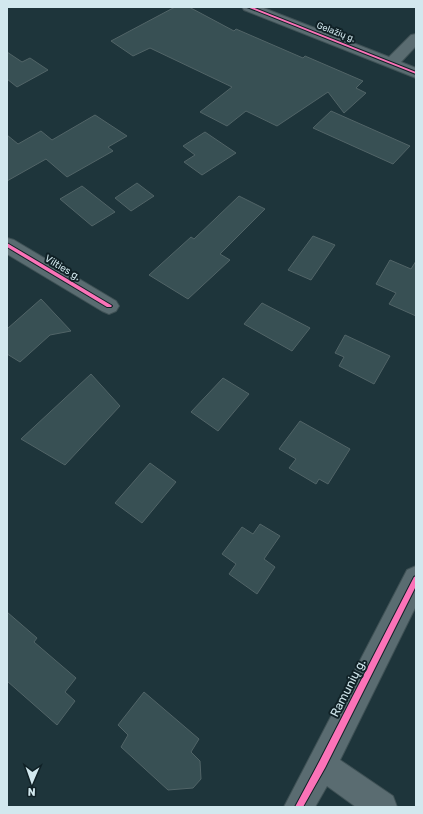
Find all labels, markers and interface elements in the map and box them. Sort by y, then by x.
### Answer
street label: Gelažių g. [315,20,357,44]
street label: Vilties g. [43,253,82,283]
street label: Ramunių g. [327,657,369,719]
north arrow [12,762,52,802]
text: N [27,785,36,798]

